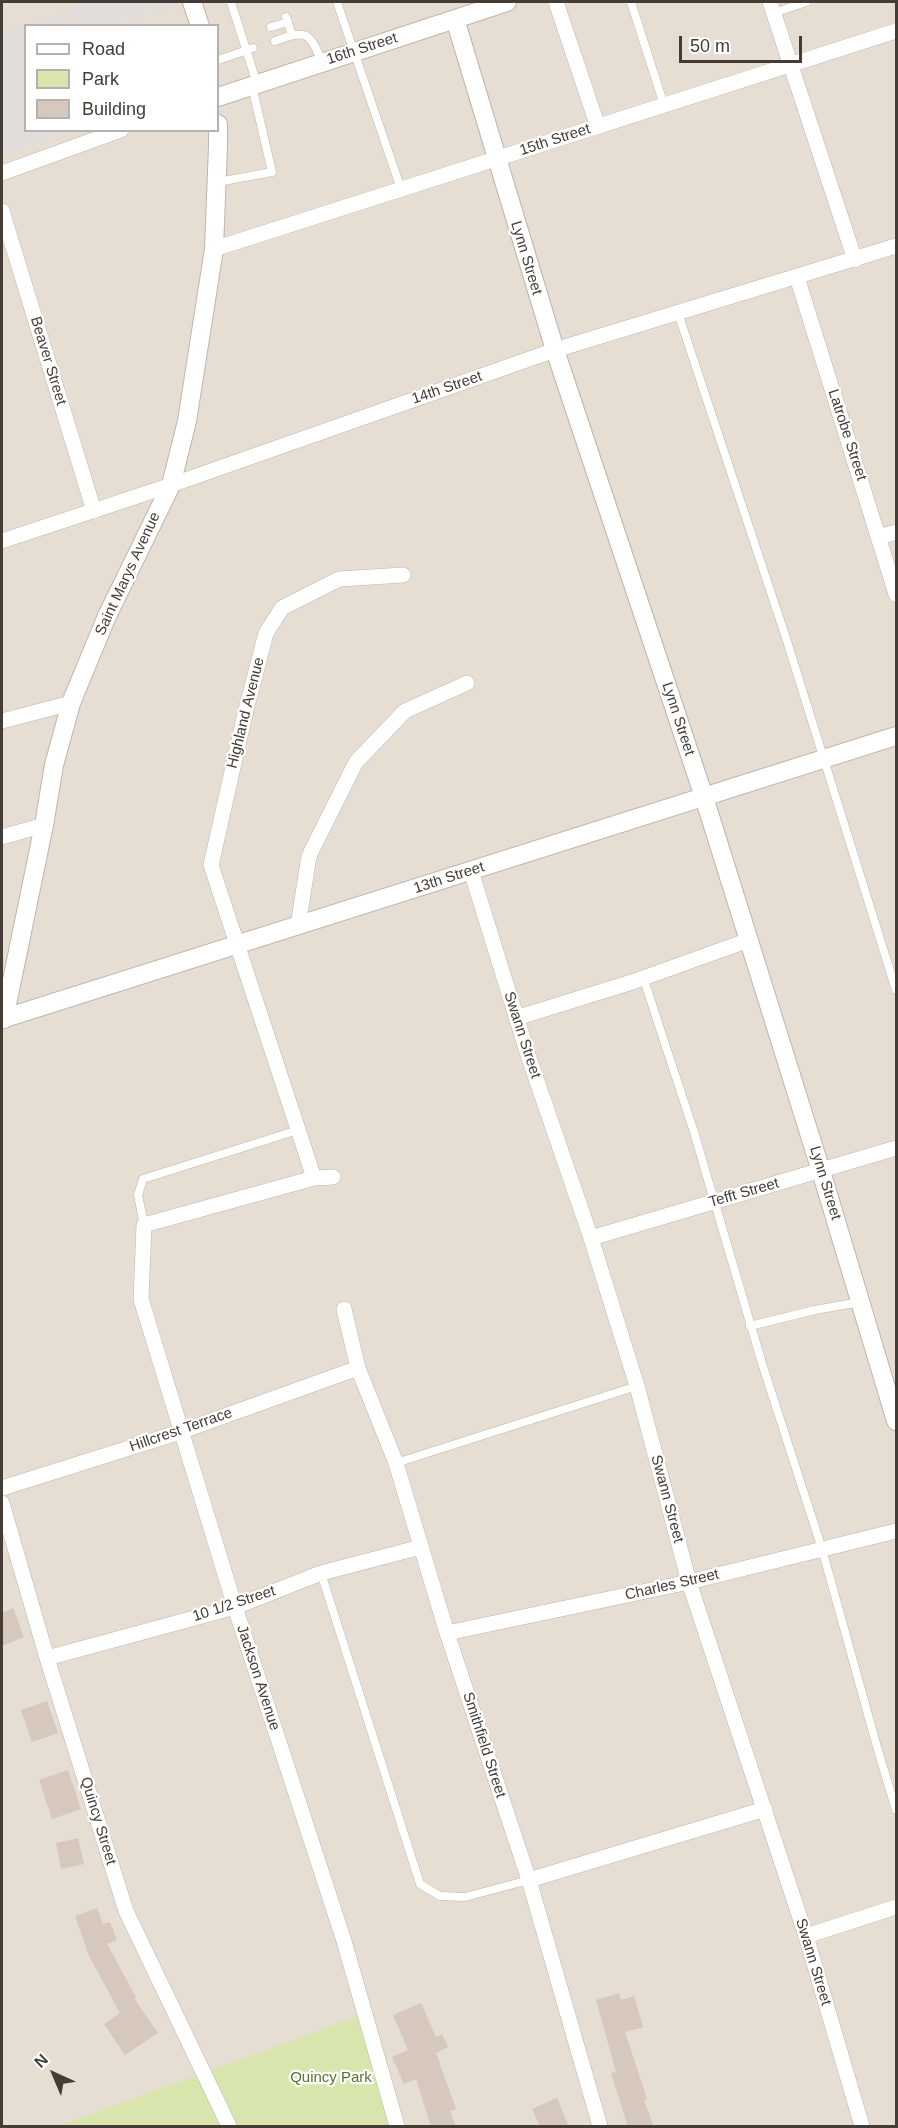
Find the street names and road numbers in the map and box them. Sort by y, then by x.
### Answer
street label: 16th Street [324,29,400,69]
street label: 15th Street [517,120,593,160]
street label: Lynn Street [506,219,546,297]
street label: Beaver Street [26,315,70,407]
street label: 14th Street [409,368,485,408]
street label: Latrobe Street [824,387,870,483]
street label: Saint Marys Avenue [92,509,164,639]
street label: Highland Avenue [223,656,269,770]
street label: Lynn Street [658,680,698,758]
street label: 13th Street [411,858,487,898]
street label: Swann Street [500,989,544,1081]
street label: Lynn Street [805,1144,845,1222]
street label: Tefft Street [707,1174,781,1212]
street label: Hillcrest Terrace [127,1404,235,1456]
street label: Swann Street [647,1453,687,1545]
street label: Charles Street [623,1565,721,1605]
street label: 10 1/2 Street [190,1582,278,1626]
street label: Jackson Avenue [232,1623,284,1733]
street label: Smithfield Street [458,1690,510,1800]
street label: Quincy Street [76,1775,120,1867]
street label: Swann Street [791,1916,835,2008]

